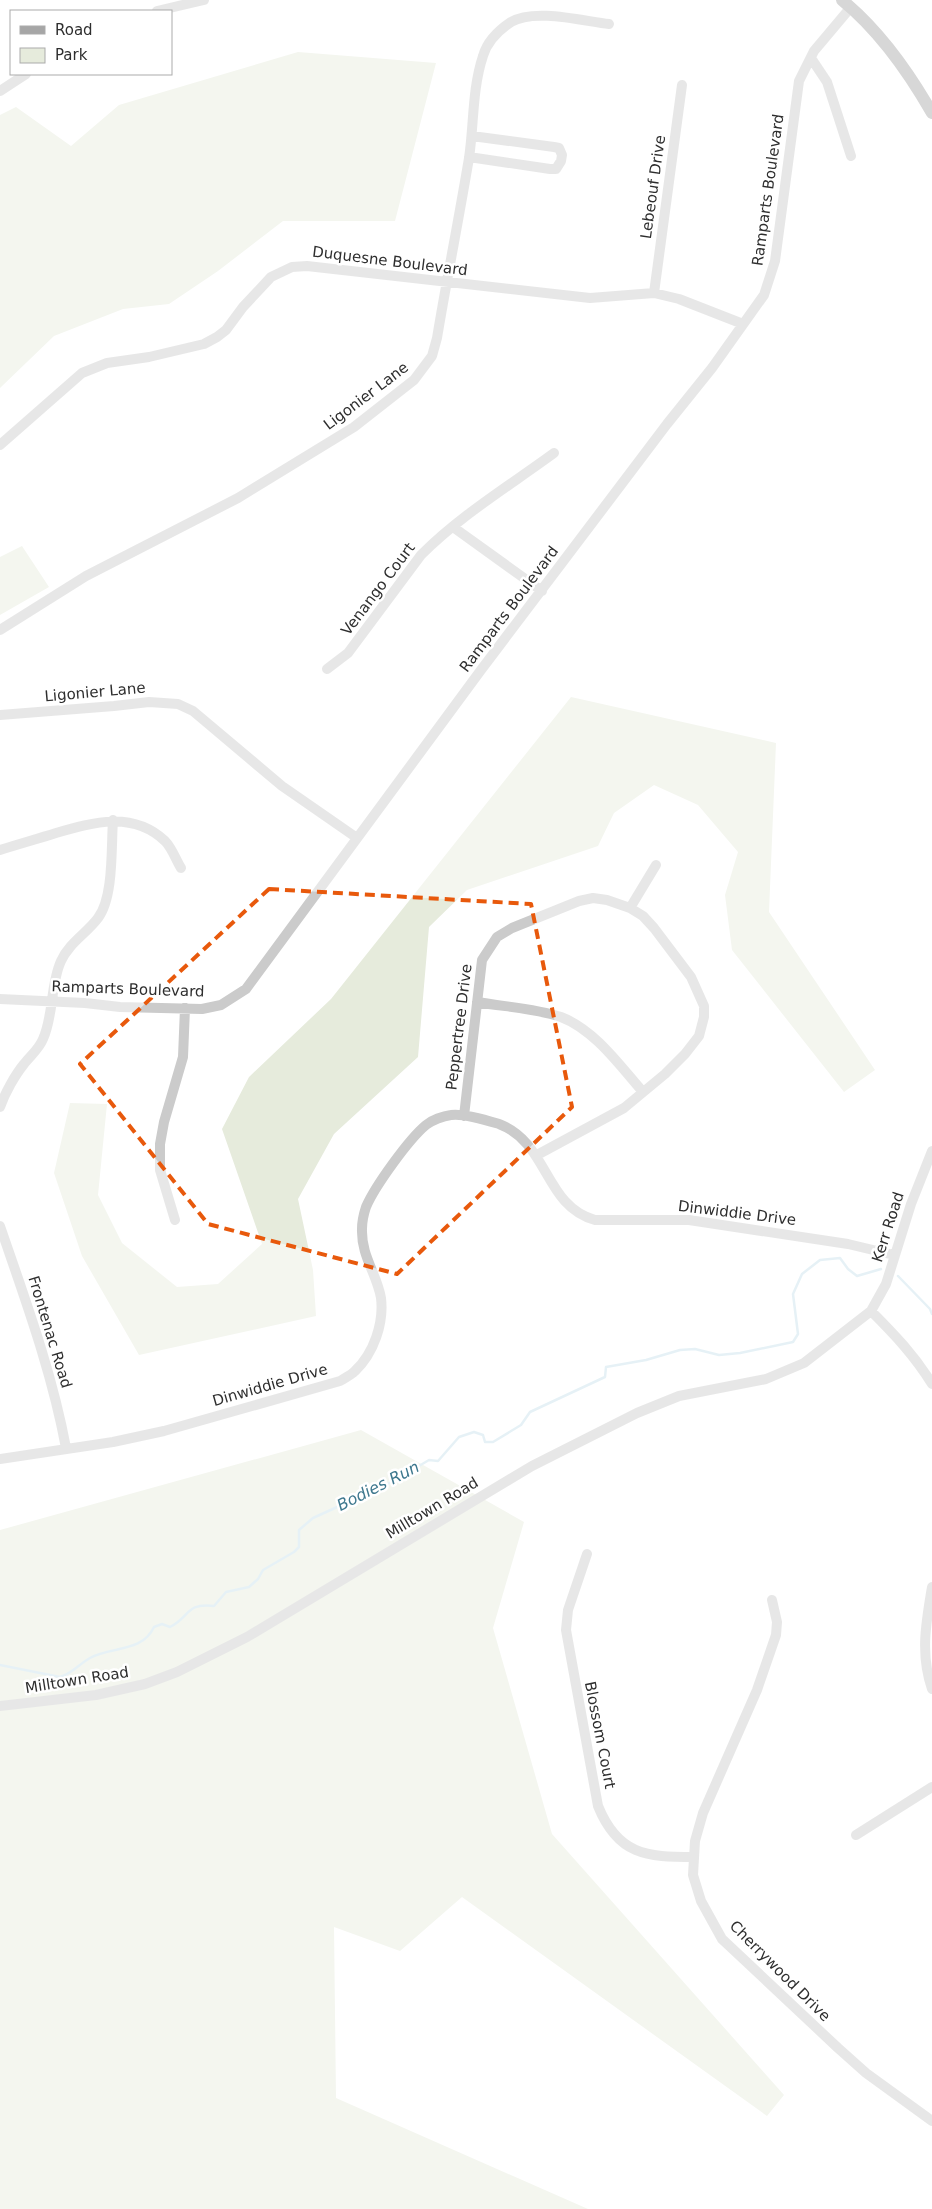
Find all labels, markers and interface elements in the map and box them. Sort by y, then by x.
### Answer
legend [10,10,172,75]
text: Road [55,21,93,39]
text: Park [55,46,88,64]
street label: Ramparts Boulevard [748,113,788,267]
street label: Lebeouf Drive [637,134,669,240]
street label: Duquesne Boulevard [311,243,469,279]
street label: Ligonier Lane [320,358,412,434]
street label: Venango Court [337,539,419,639]
street label: Ramparts Boulevard [456,542,562,676]
street label: Ligonier Lane [44,679,146,705]
street label: Peppertree Drive [442,963,476,1091]
street label: Ramparts Boulevard [51,977,205,1001]
street label: Kerr Road [868,1190,908,1264]
street label: Dinwiddie Drive [677,1197,797,1229]
street label: Frontenac Road [24,1274,76,1390]
street label: Dinwiddie Drive [210,1360,330,1410]
water label: Bodies Run [334,1457,422,1515]
street label: Milltown Road [382,1473,482,1543]
street label: Milltown Road [24,1663,130,1697]
street label: Blossom Court [581,1680,619,1790]
street label: Cherrywood Drive [726,1917,834,2025]

